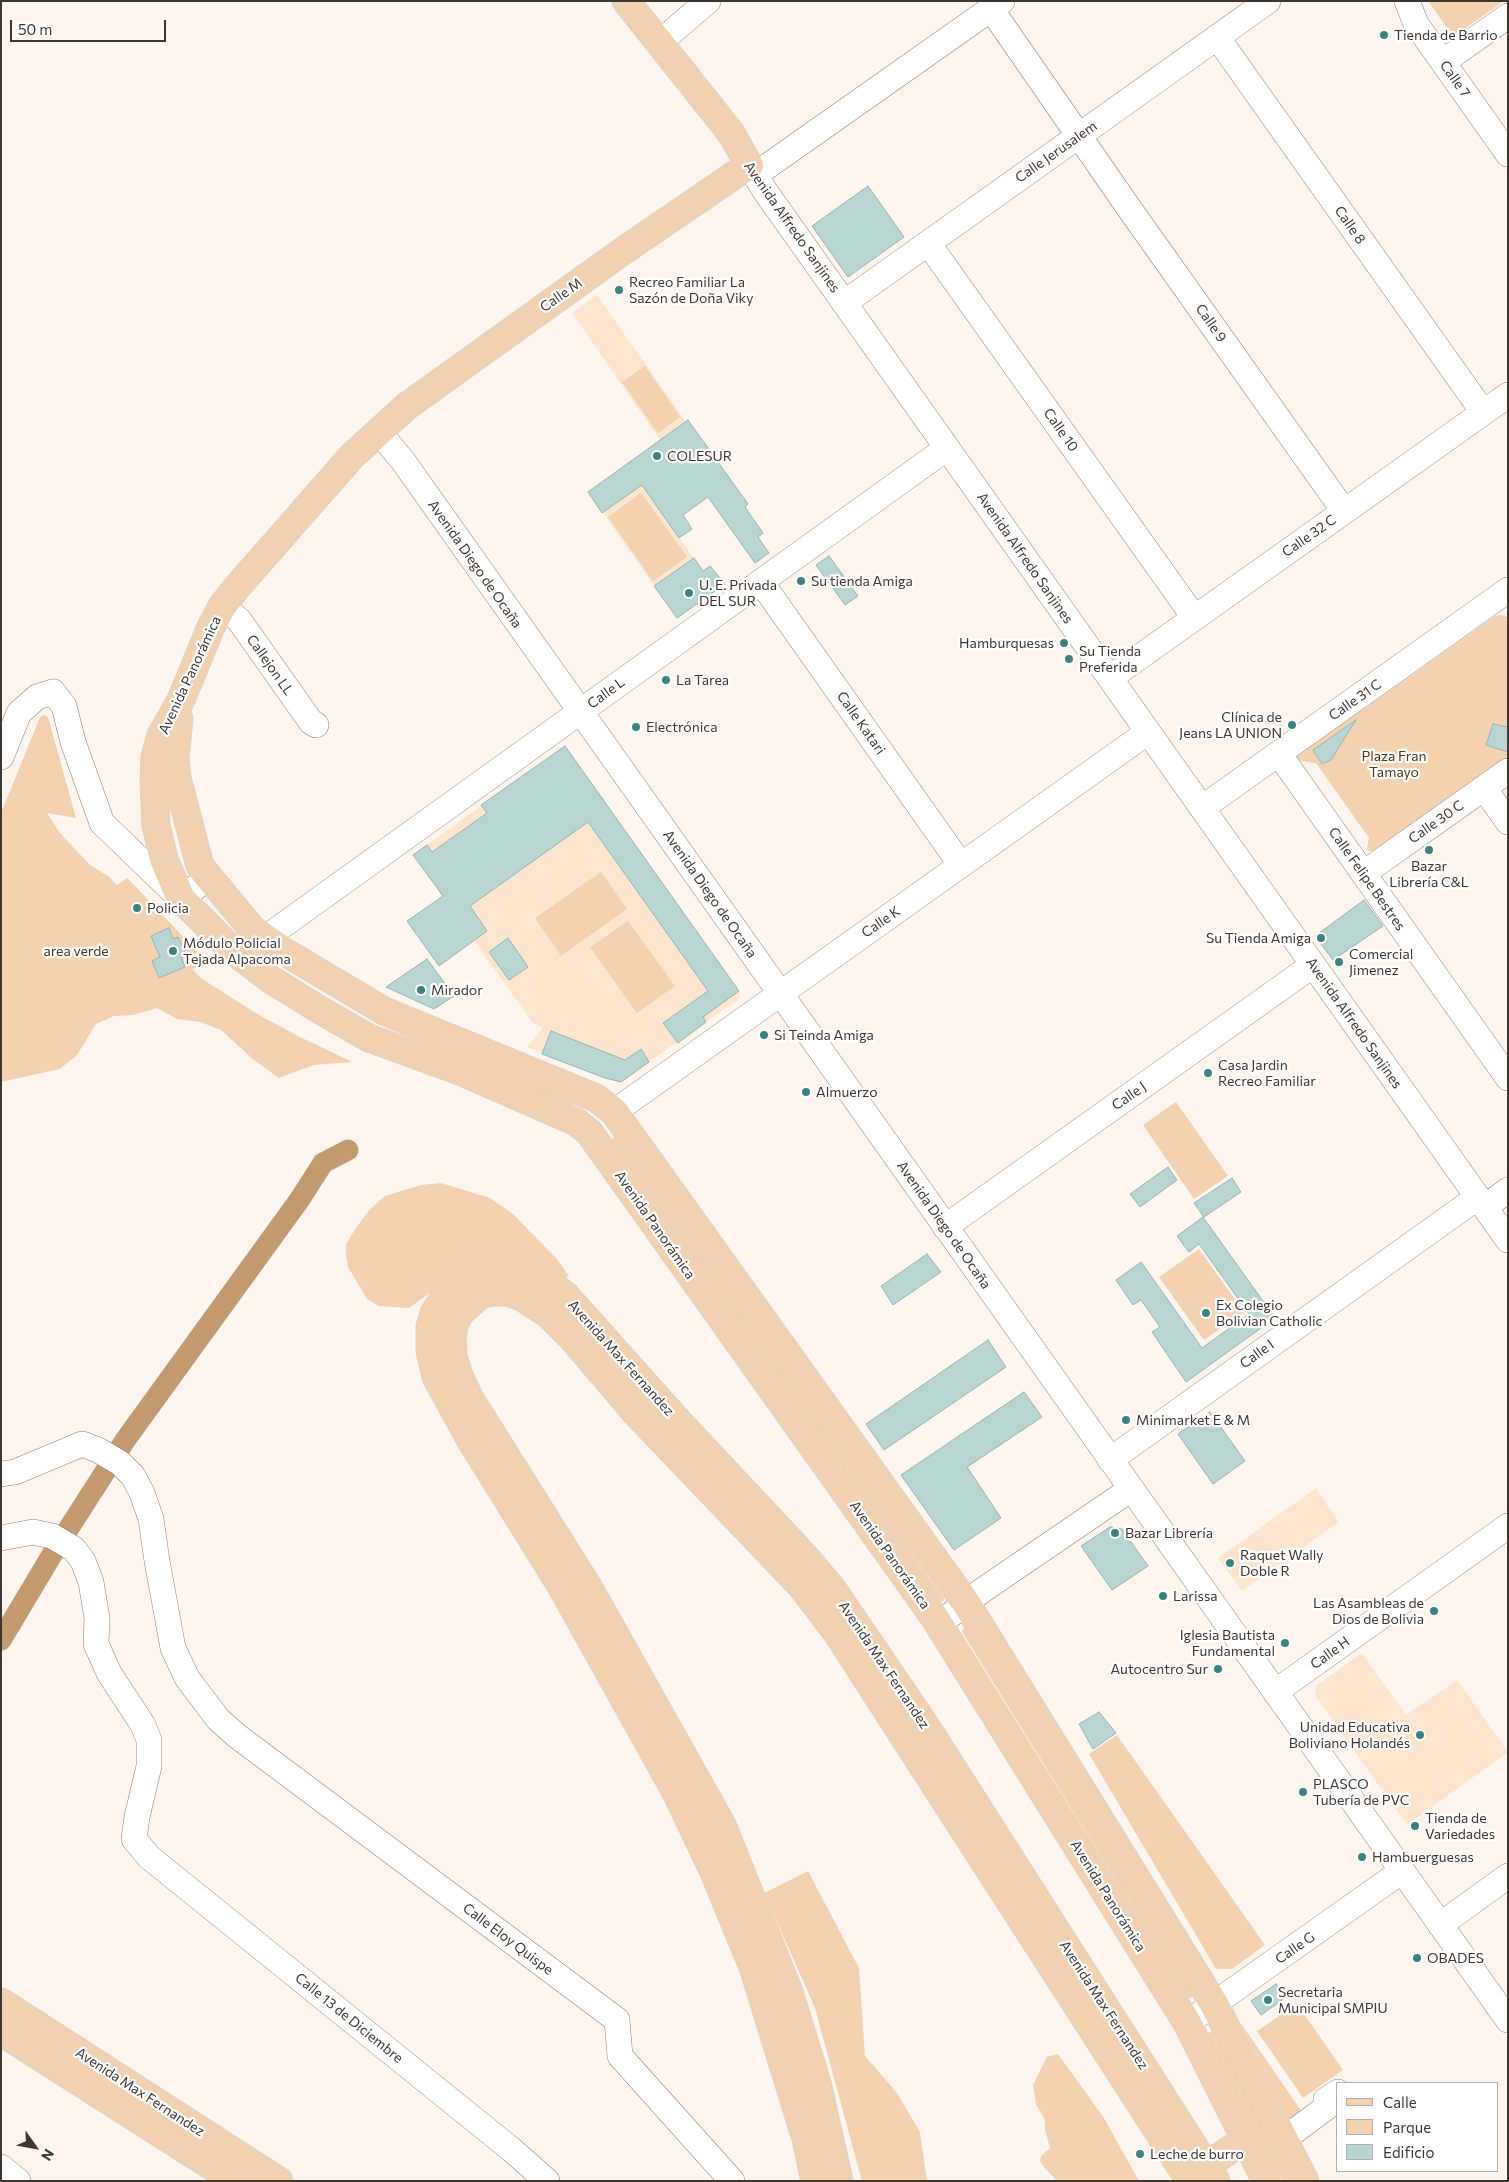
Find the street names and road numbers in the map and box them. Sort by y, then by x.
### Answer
street label: Calle 7 [1436,57,1474,101]
street label: Calle Jerusalem [1012,118,1100,186]
street label: Avenida Alfredo Sanjines [740,158,844,296]
street label: Calle 8 [1331,203,1369,247]
street label: Calle M [537,274,585,316]
street label: Calle 9 [1192,301,1230,345]
street label: Calle 10 [1040,405,1082,455]
street label: Avenida Alfredo Sanjines [973,489,1077,627]
street label: Avenida Diego de Ocaña [424,497,526,631]
street label: Calle 32 C [1279,511,1339,561]
street label: Avenida Panorámica [155,613,225,737]
street label: Callejon LL [243,631,297,699]
street label: Calle L [584,674,628,712]
street label: Calle 31 C [1325,676,1385,724]
street label: Calle Katari [833,688,889,758]
street label: Calle 30 C [1405,797,1467,847]
street label: Calle Felipe Bestres [1325,824,1409,934]
street label: Avenida Diego de Ocaña [659,827,761,961]
street label: Calle K [858,903,904,941]
street label: Avenida Alfredo Sanjines [1302,954,1406,1092]
street label: Calle J [1109,1078,1149,1114]
street label: Avenida Diego de Ocaña [893,1158,995,1292]
street label: Avenida Panorámica [611,1168,699,1282]
street label: Avenida Max Fernandez [564,1297,678,1419]
street label: Calle I [1237,1336,1277,1372]
street label: Avenida Panorámica [846,1498,934,1612]
street label: Avenida Max Fernandez [835,1598,933,1732]
street label: Calle H [1307,1633,1353,1673]
street label: Avenida Panorámica [1067,1837,1149,1955]
street label: Calle Eloy Quispe [459,1900,557,1978]
street label: Calle G [1272,1928,1318,1968]
street label: Avenida Max Fernandez [1056,1937,1152,2073]
street label: Calle 13 de Diciembre [292,1969,406,2067]
street label: Avenida Max Fernandez [72,2044,208,2140]

